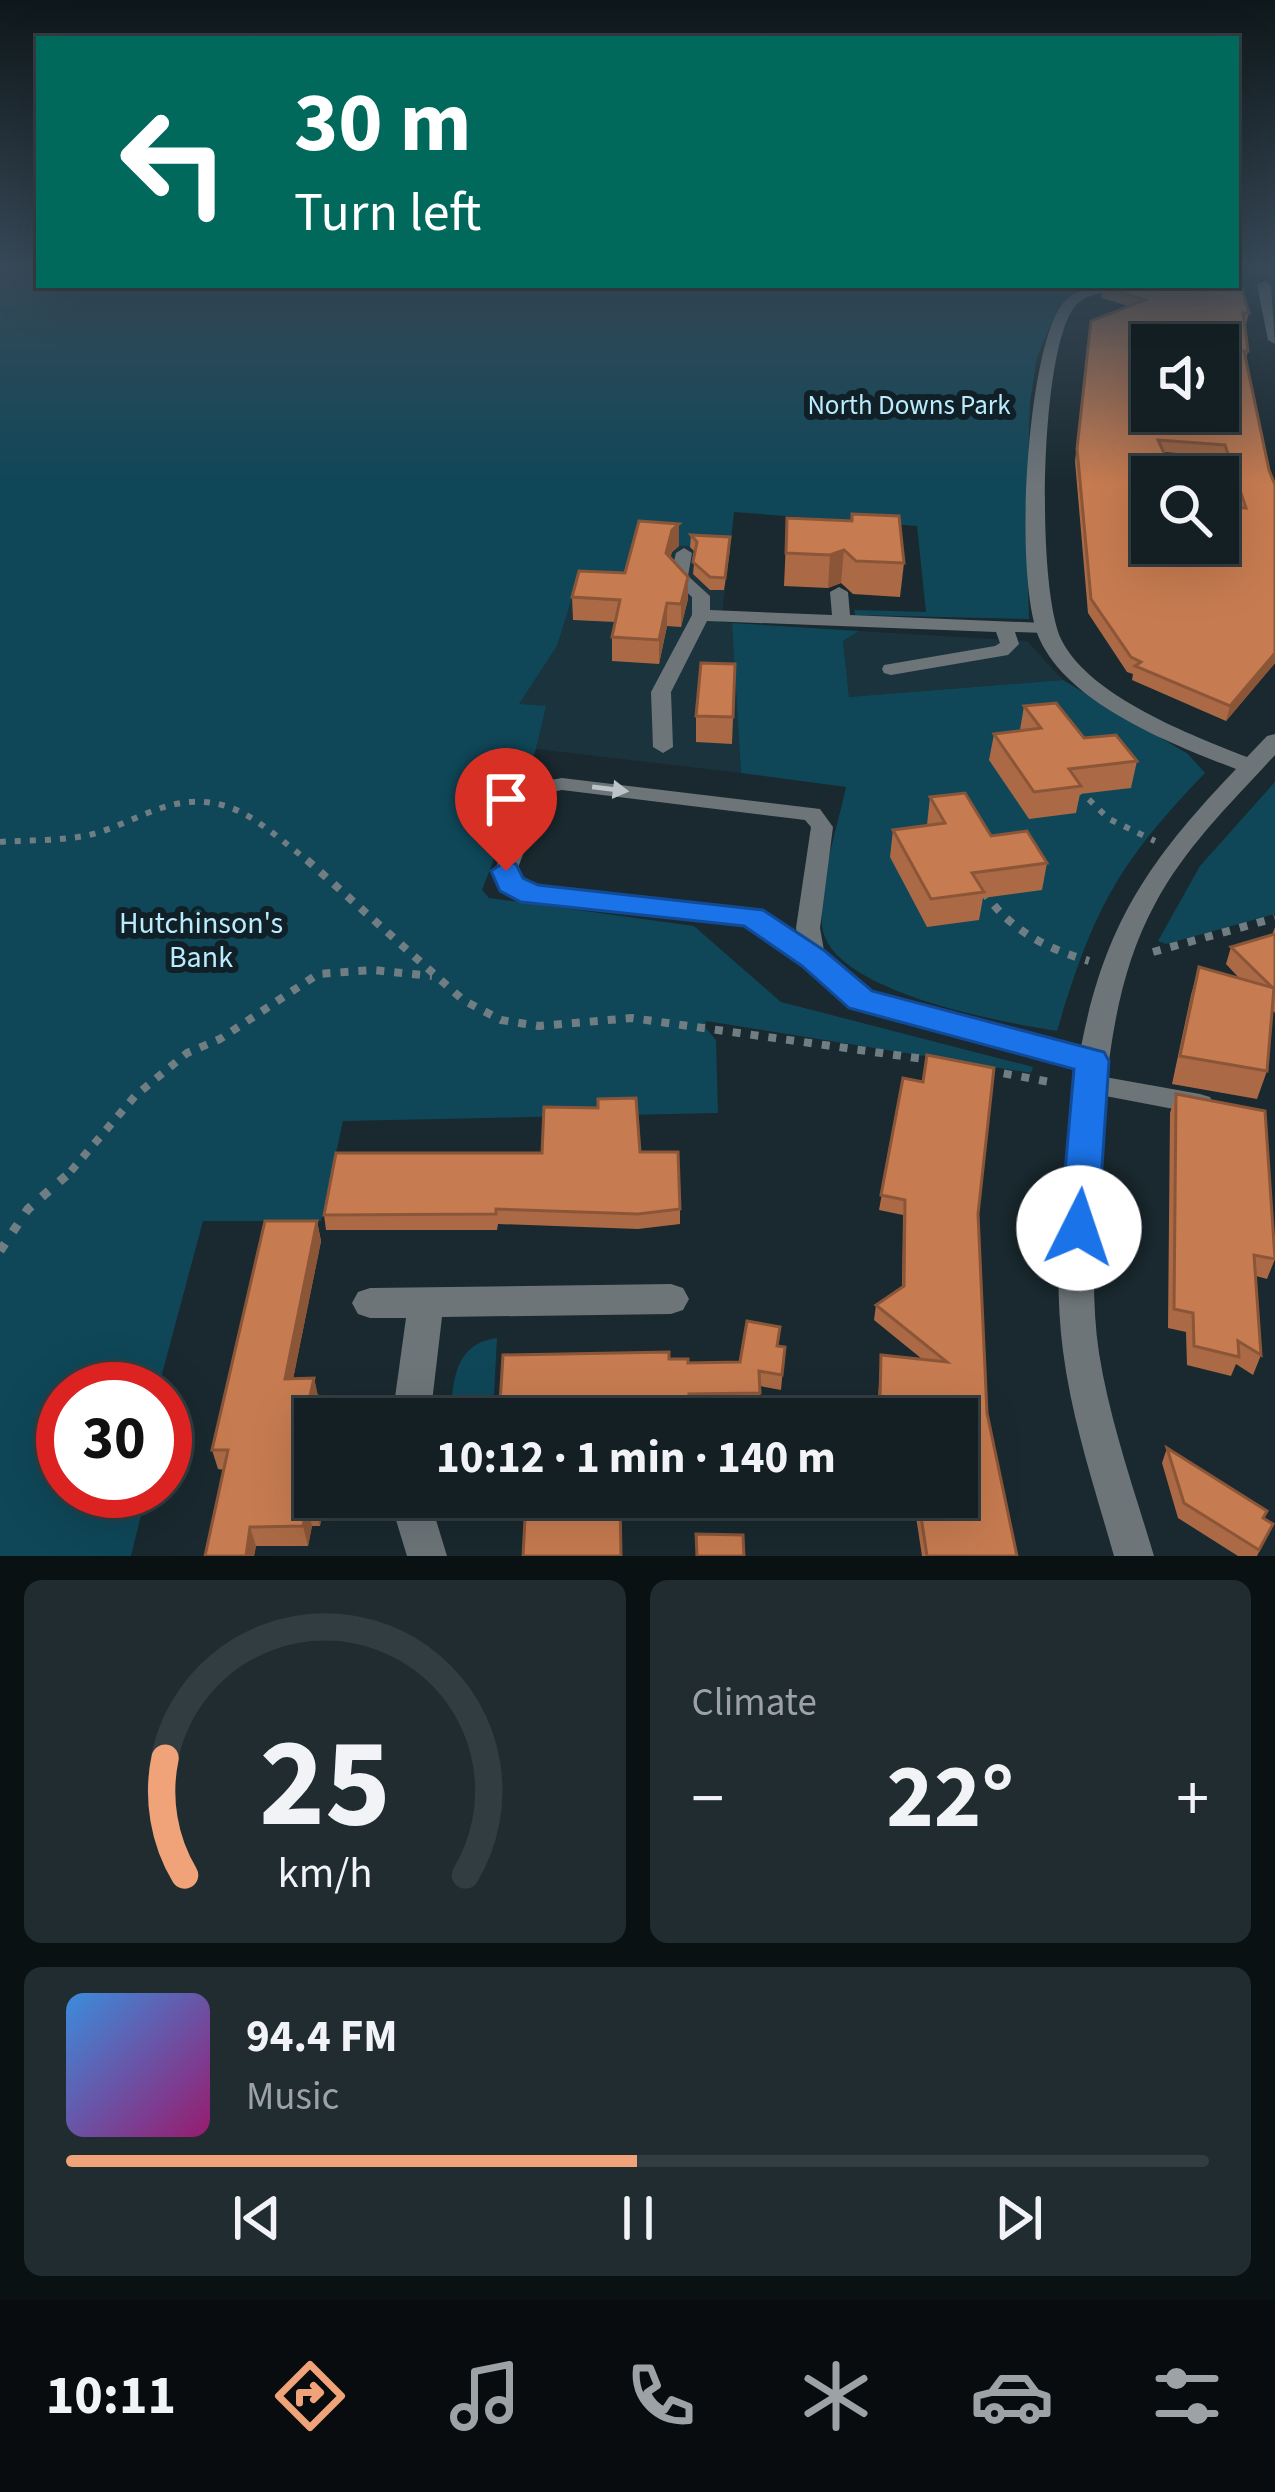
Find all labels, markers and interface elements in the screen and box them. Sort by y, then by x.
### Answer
text: 30 m [294,64,472,184]
icon: left [96,84,252,240]
text: Turn left [294,175,481,252]
map controls [1131,324,1239,564]
button: sound [1131,324,1239,432]
park label: North Downs Park [807,386,1011,425]
button: search [1131,456,1239,564]
pin [455,748,557,871]
icon: arrive [473,766,539,832]
one-way arrow [592,780,629,799]
park label: Hutchinson's Bank [119,902,283,979]
position arrow [1016,1165,1142,1291]
speed limit sign: 30 [36,1362,192,1518]
text: 10:12 · 1 min · 140 m [436,1426,836,1490]
text: Climate [692,1675,817,1731]
text: 25 [259,1696,391,1874]
text: 22° [886,1734,1014,1862]
text: − [692,1752,724,1846]
text: + [1176,1752,1209,1846]
text: km/h [277,1842,372,1903]
text: 94.4 FM [246,2005,398,2069]
text: Music [246,2069,339,2125]
icon: previous [224,2185,290,2251]
icon: pause [605,2185,671,2251]
icon: next [986,2185,1052,2251]
icon: directions [268,2354,352,2438]
icon: music [443,2354,527,2438]
icon: phone [619,2354,703,2438]
icon: climate [794,2354,878,2438]
icon: car [970,2354,1054,2438]
icon: filters [1145,2354,1229,2438]
text: 10:11 [46,2358,176,2435]

